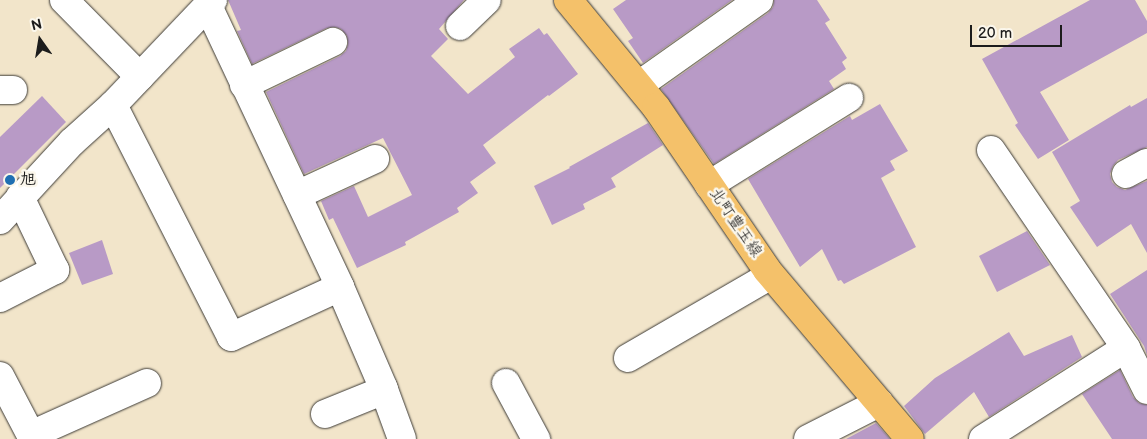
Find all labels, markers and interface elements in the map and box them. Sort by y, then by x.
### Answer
north arrow [15,15,65,65]
text: N [29,15,44,34]
scale bar [972,15,1064,47]
text: 20 m [978,24,1012,43]
place label: 旭 [20,170,36,190]
marker: 旭 [4,174,16,186]
street label: 北町豊玉線 [705,184,765,262]

